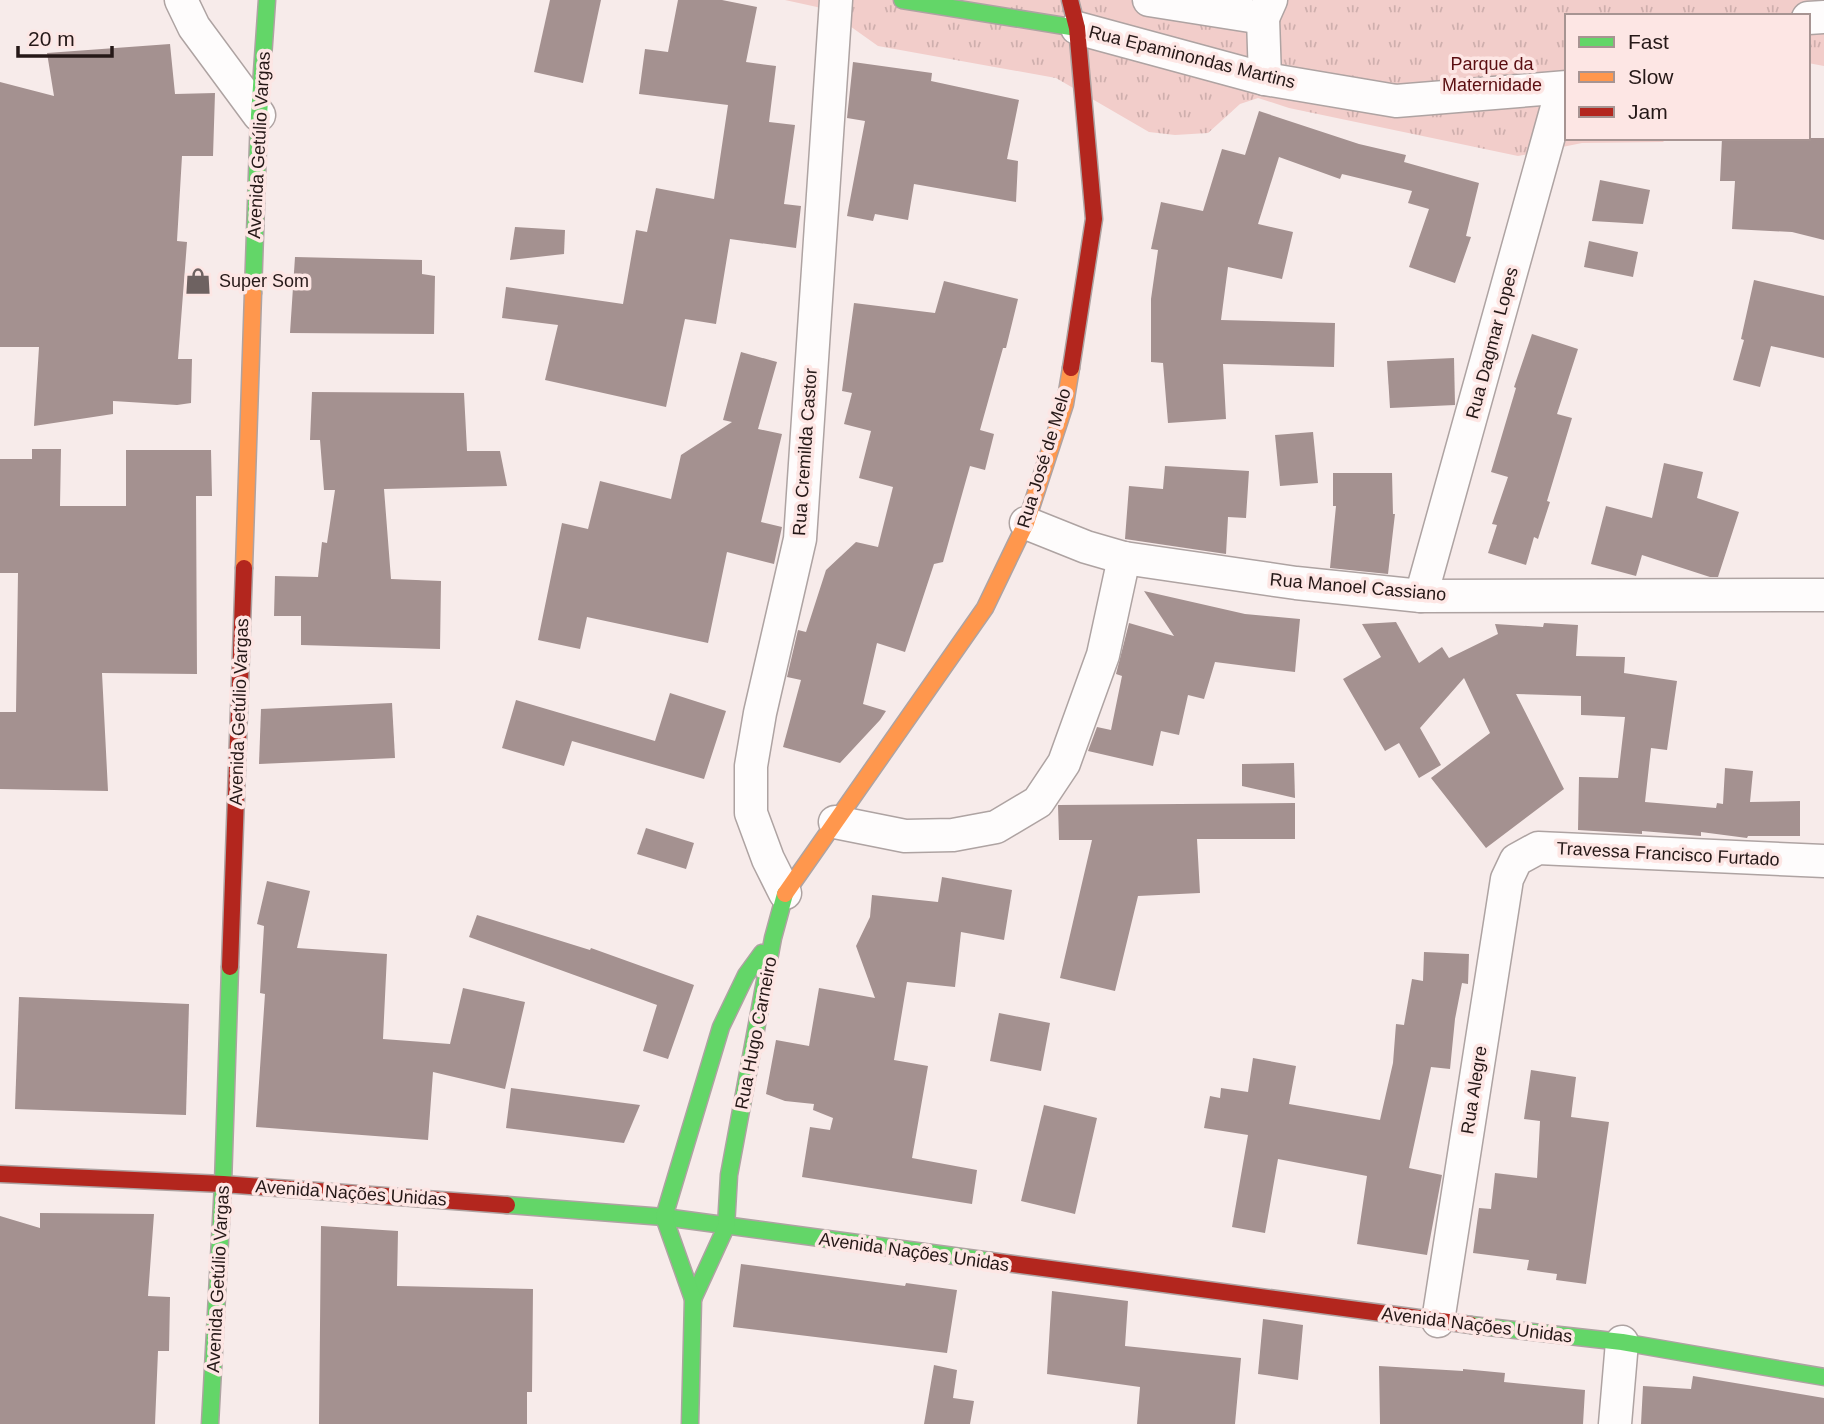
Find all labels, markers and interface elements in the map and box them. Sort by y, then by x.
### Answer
scale bar [18,14,112,58]
legend [1565,14,1810,140]
street label: Rua Epaminondas Martins [1087,22,1297,92]
text: 20 m [28,27,75,50]
text: Fast [1628,30,1669,53]
street label: Avenida Getúlio Vargas [244,51,274,239]
park label: Parque da Maternidade [1442,54,1542,95]
text: Slow [1628,65,1674,88]
text: Jam [1628,100,1668,123]
street label: Rua Dagmar Lopes [1462,265,1522,421]
shop icon: Super Som [183,266,213,296]
place label: Super Som [219,271,309,291]
street label: Rua Cremilda Castor [789,367,821,537]
street label: Rua José de Melo [1013,386,1075,530]
street label: Rua Manoel Cassiano [1269,569,1447,605]
street label: Avenida Getúlio Vargas [226,618,252,806]
street label: Travessa Francisco Furtado [1556,838,1780,870]
street label: Rua Hugo Carneiro [731,955,781,1111]
street label: Rua Alegre [1457,1044,1491,1136]
street label: Avenida Nações Unidas [255,1176,447,1210]
street label: Avenida Getúlio Vargas [203,1185,233,1373]
street label: Avenida Nações Unidas [818,1229,1010,1275]
street label: Avenida Nações Unidas [1381,1303,1573,1347]

